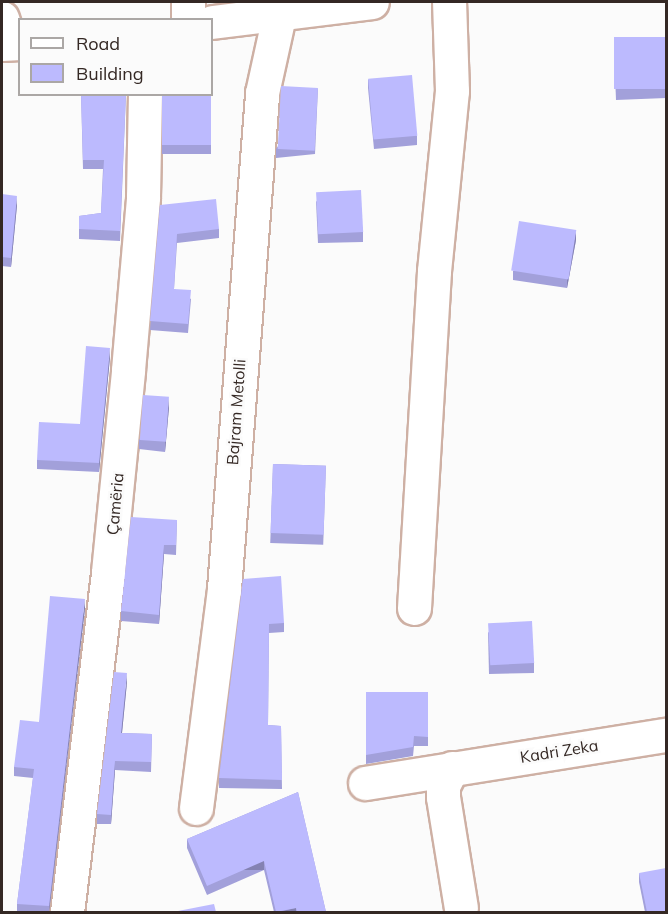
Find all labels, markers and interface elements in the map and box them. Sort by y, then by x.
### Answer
legend [18,18,213,96]
text: Road [76,32,120,55]
text: Building [76,62,144,85]
street label: Bajram Metolli [223,358,249,466]
street label: Çamëria [103,472,127,536]
street label: Kadri Zeka [519,735,599,767]

